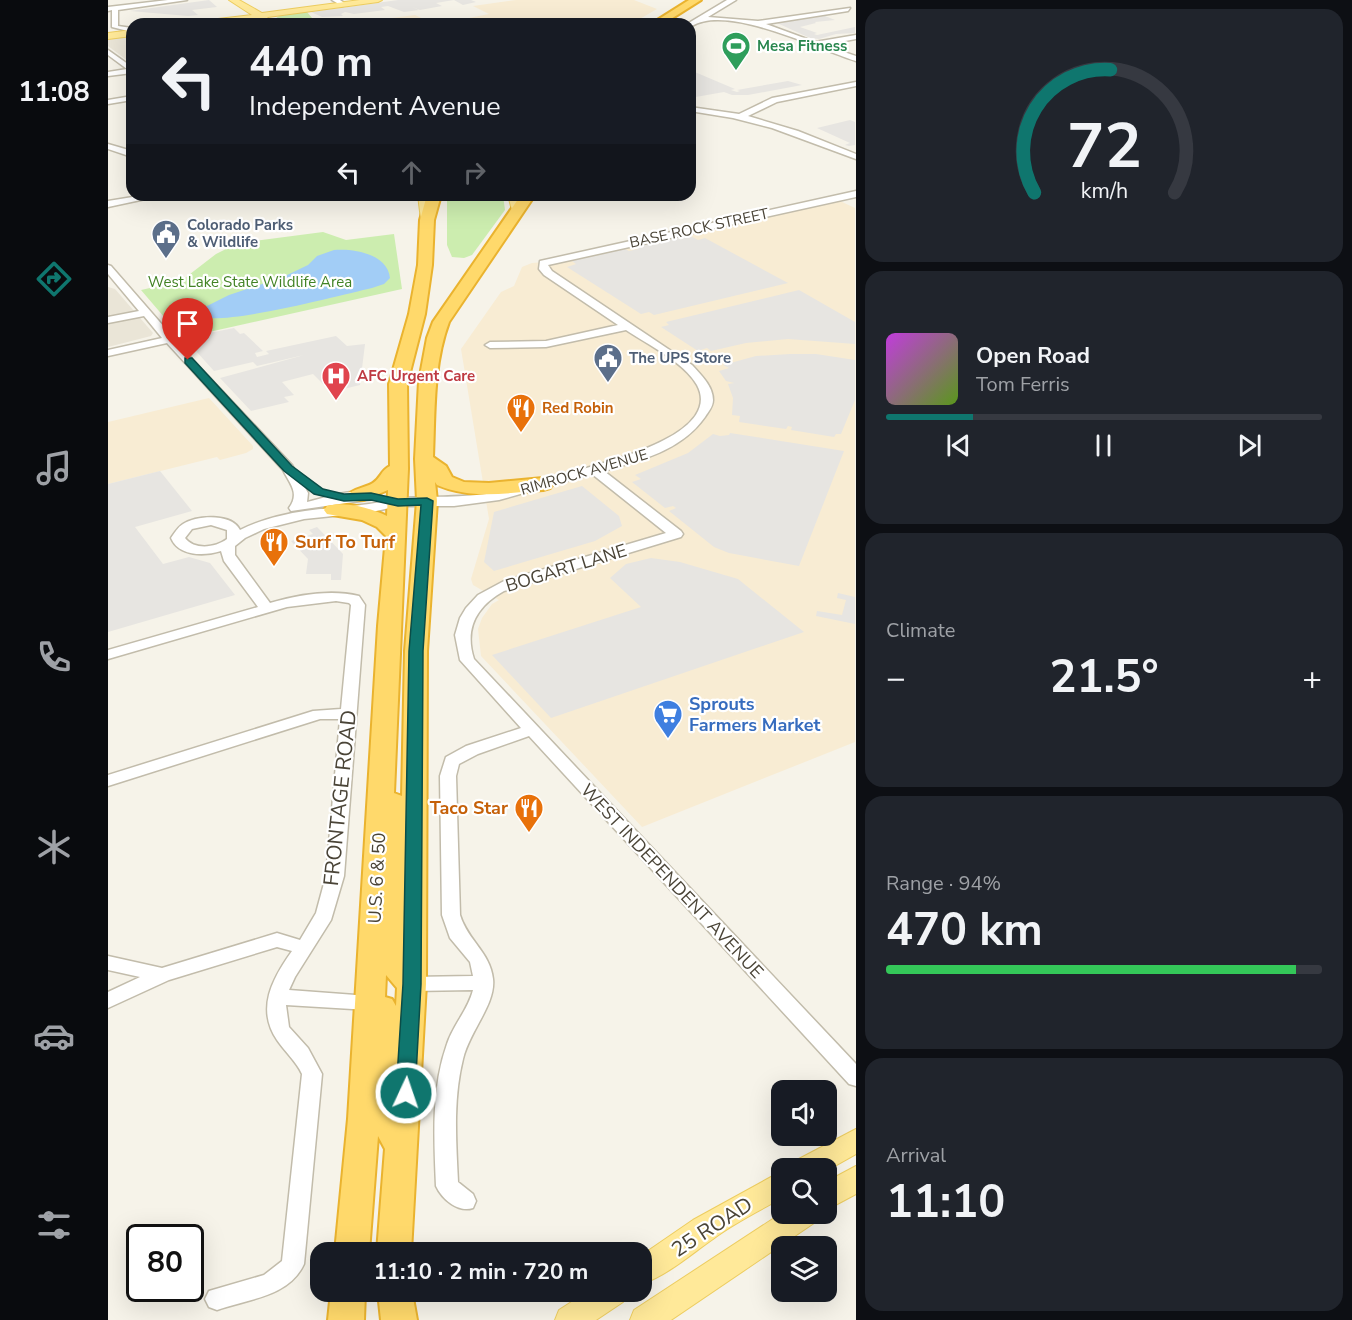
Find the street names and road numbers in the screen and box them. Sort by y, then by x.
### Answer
street label: BASE ROCK STREET [628,203,770,253]
street label: RIMROCK AVENUE [518,444,650,500]
street label: BOGART LANE [502,538,630,598]
street label: FRONTAGE ROAD [317,709,363,887]
street label: WEST INDEPENDENT AVENUE [575,778,769,984]
street label: U.S. 6 & 50 [363,832,391,924]
street label: 25 ROAD [666,1190,758,1264]

